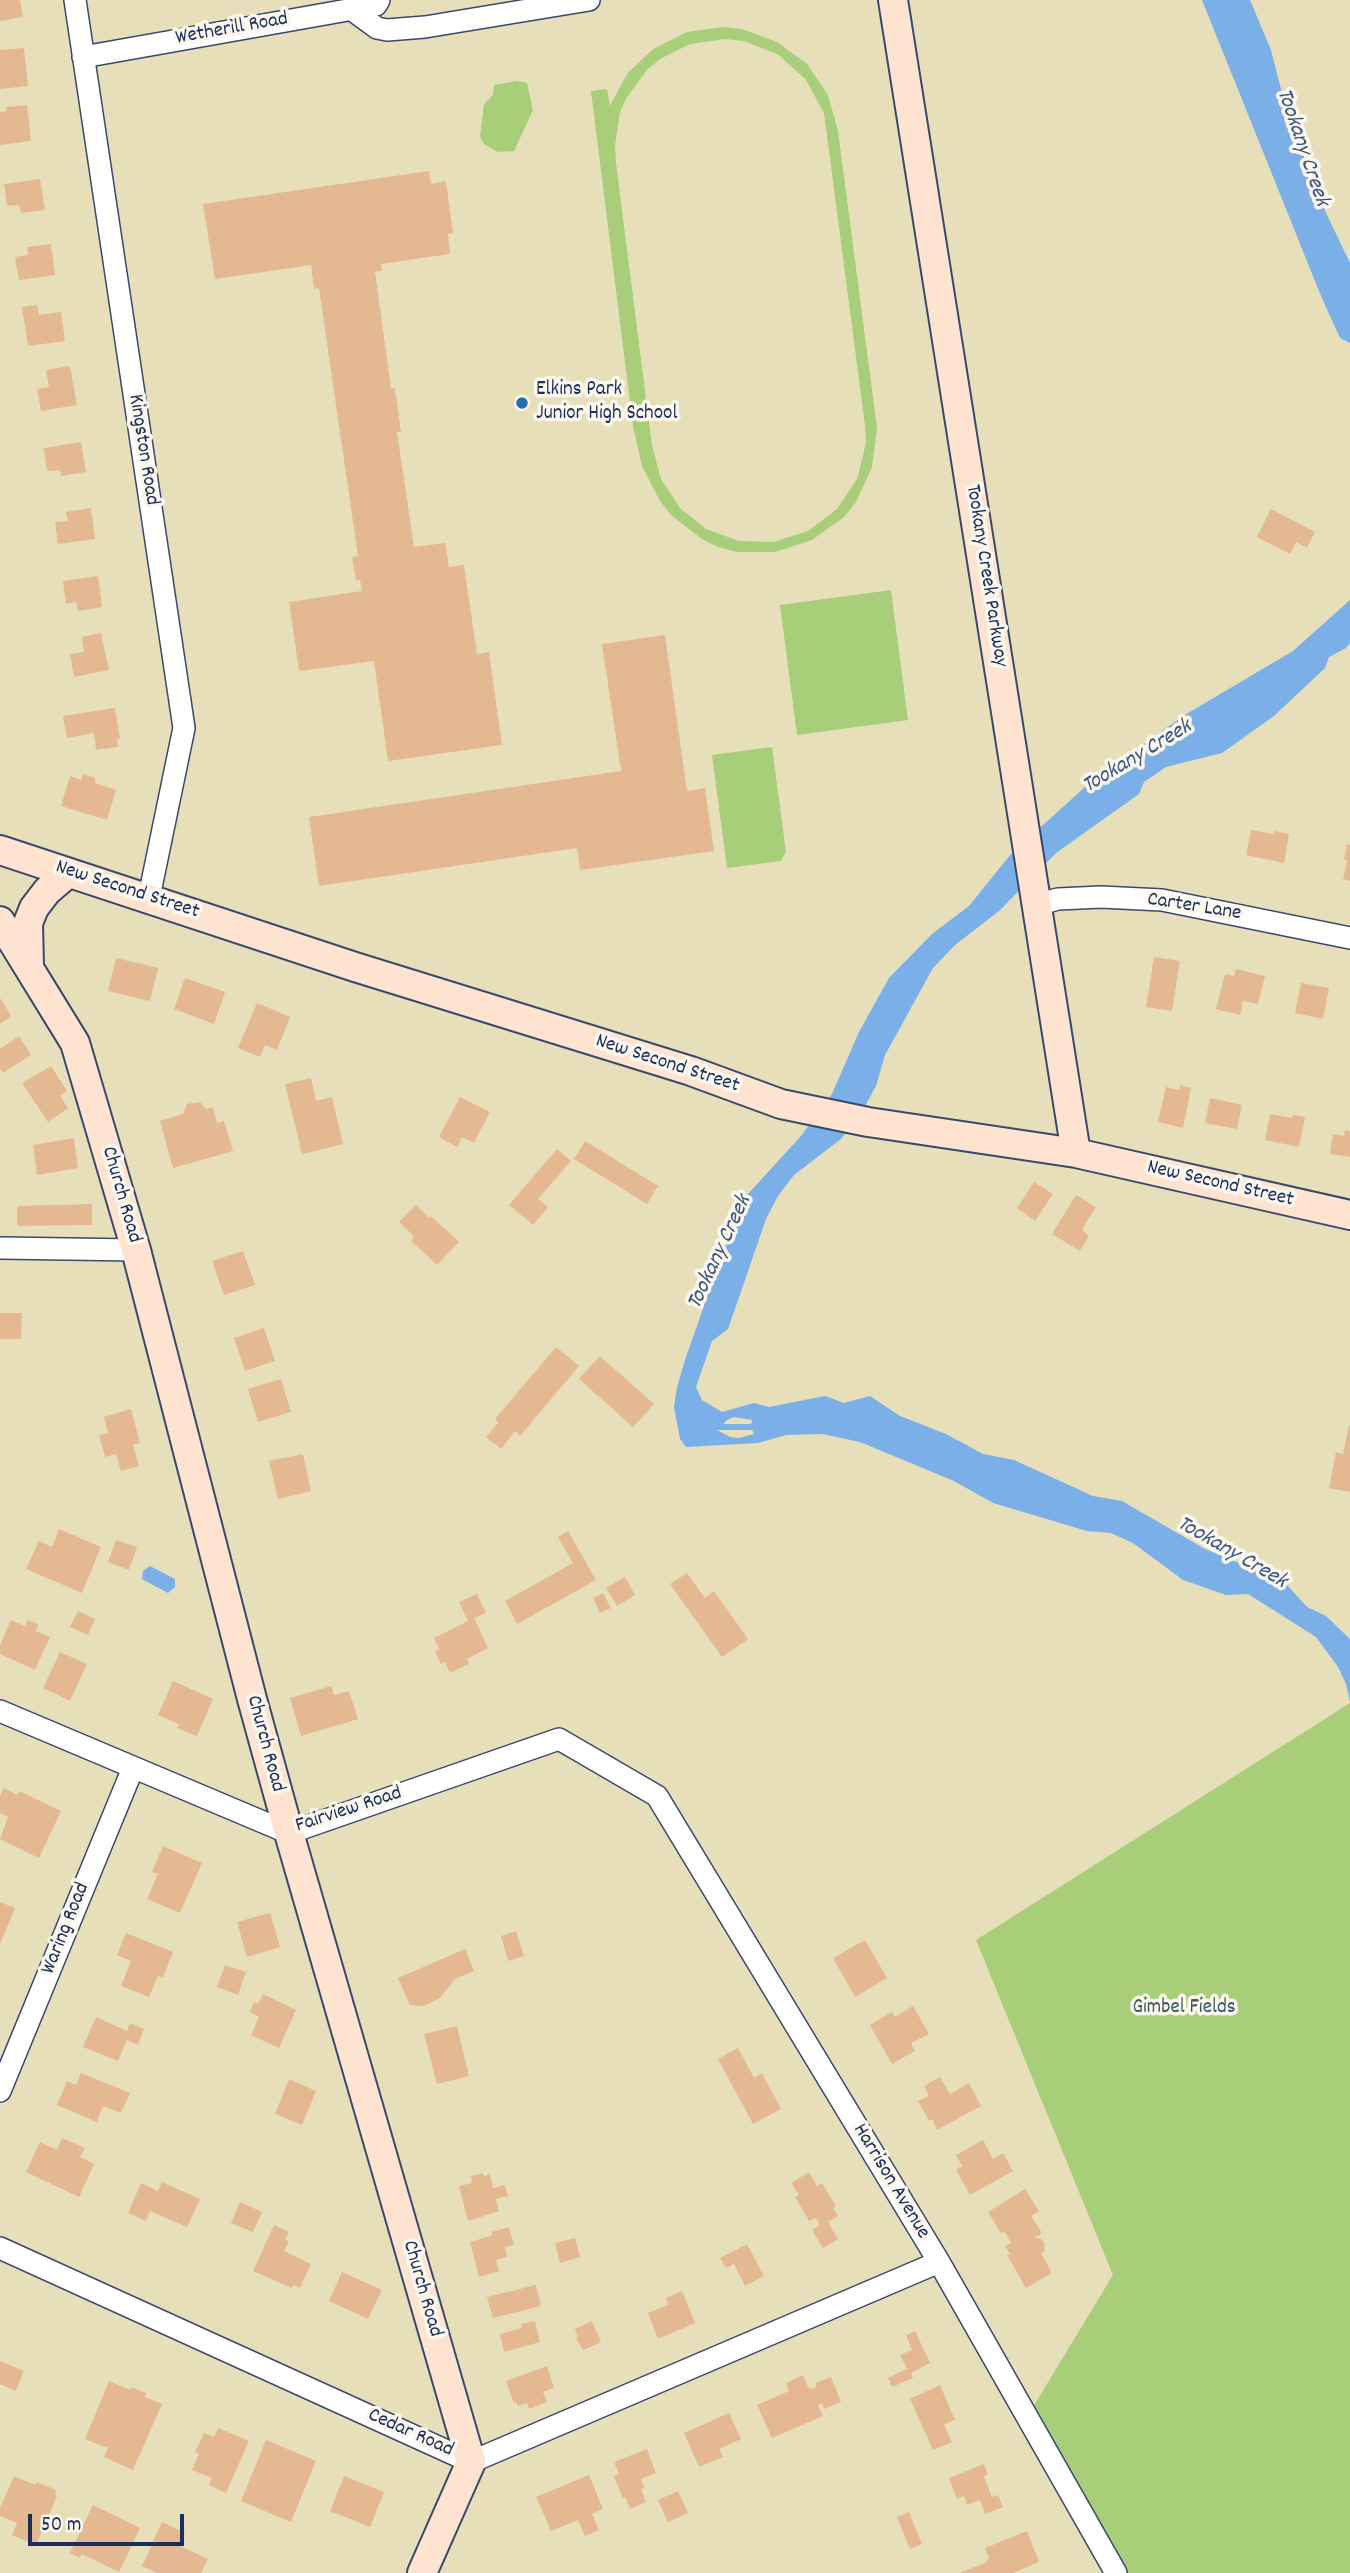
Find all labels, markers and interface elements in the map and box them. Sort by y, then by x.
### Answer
street label: Wetherill Road [174,8,290,52]
water label: Tookany Creek [1268,86,1334,210]
place label: Elkins Park Junior High School [536,378,677,428]
street label: Kingston Road [121,393,163,507]
marker: Elkins Park Junior High School [514,395,530,411]
street label: Tookany Creek Parkway [958,483,1012,669]
water label: Tookany Creek [1078,715,1198,801]
street label: New Second Street [52,856,202,926]
street label: Carter Lane [1145,888,1243,928]
street label: New Second Street [592,1030,742,1100]
street label: Church Road [94,1144,146,1246]
street label: New Second Street [1144,1156,1296,1214]
water label: Tookany Creek [683,1192,759,1314]
water label: Tookany Creek [1171,1511,1291,1597]
street label: Church Road [239,1693,289,1795]
street label: Fairview Road [293,1782,405,1840]
street label: Waring Road [37,1880,97,1978]
park label: Gimbel Fields [1132,1996,1236,2022]
street label: Harrison Avenue [846,2120,934,2244]
street label: Church Road [395,2238,447,2340]
street label: Cedar Road [363,2404,457,2464]
scale bar [32,2500,187,2544]
text: 50 m [41,2511,81,2541]

